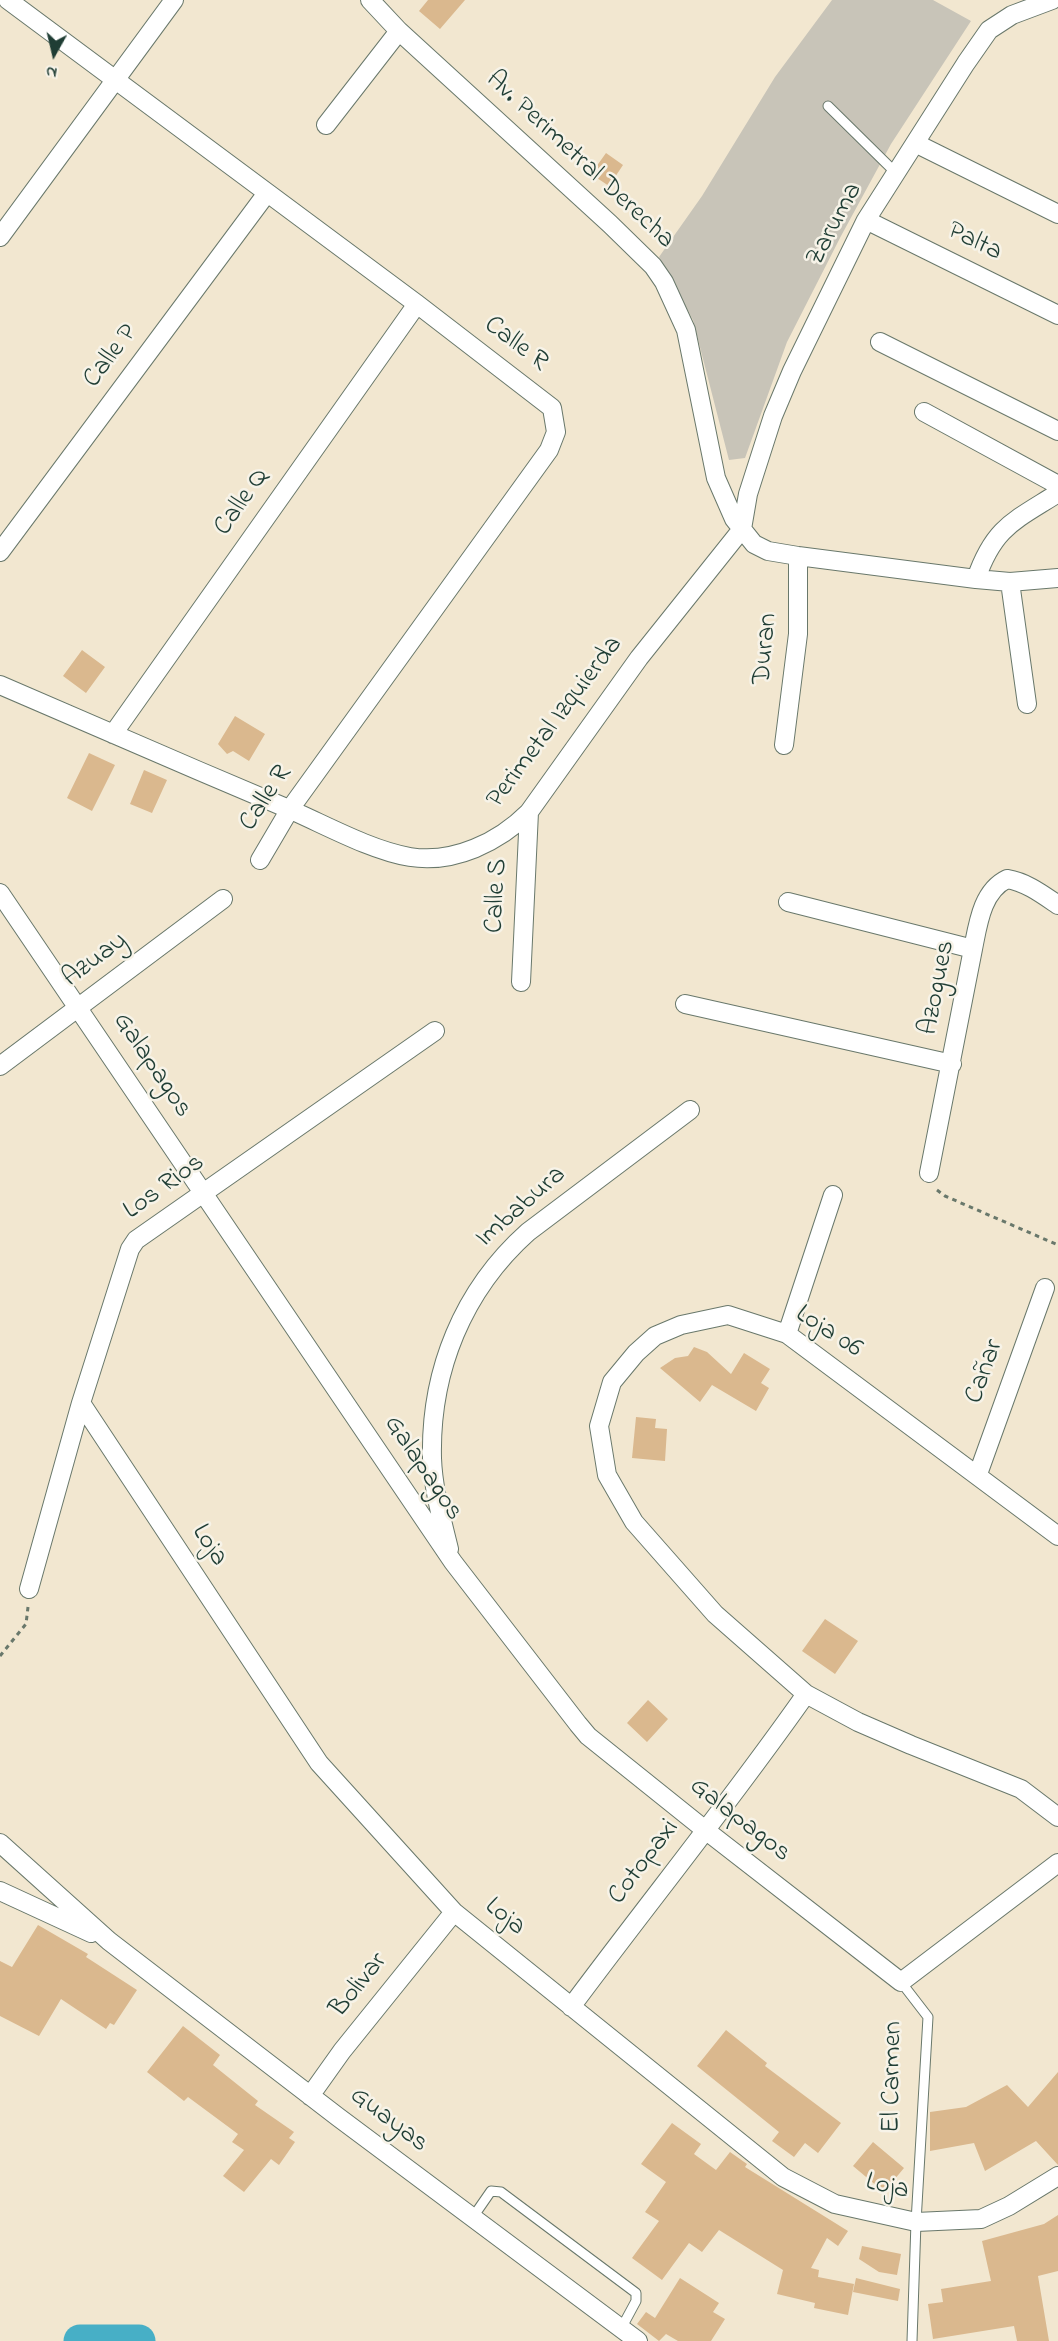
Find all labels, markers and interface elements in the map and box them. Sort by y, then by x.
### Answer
north arrow [24,24,84,84]
text: N [44,59,59,84]
street label: Av. Perimetral Derecha [478,65,680,257]
street label: Zaruma [801,178,871,272]
street label: Palta [941,216,1007,270]
street label: Calle R [476,310,554,380]
street label: Calle P [78,319,146,395]
street label: Calle Q [208,463,278,543]
street label: Duran [748,612,786,686]
street label: Perimetal Izquierda [481,631,631,815]
street label: Calle R [234,760,300,838]
street label: Calle S [480,858,516,934]
street label: Azuay [57,926,135,996]
street label: Azogues [914,938,964,1038]
street label: Galapagos [104,1007,198,1125]
street label: Los Rios [118,1148,212,1228]
street label: Imbabura [470,1160,574,1256]
street label: Loja 06 [788,1299,868,1367]
street label: Cañar [960,1336,1012,1408]
street label: Galapagos [375,1410,469,1528]
street label: Loja [183,1519,233,1573]
street label: Galapagos [682,1771,796,1871]
street label: Cotopaxi [603,1814,687,1912]
street label: Loja [477,1892,531,1944]
street label: Bolivar [324,1947,396,2025]
street label: El Carmen [877,2021,911,2133]
street label: Guayas [342,2081,434,2161]
street label: Loja [862,2167,912,2209]

